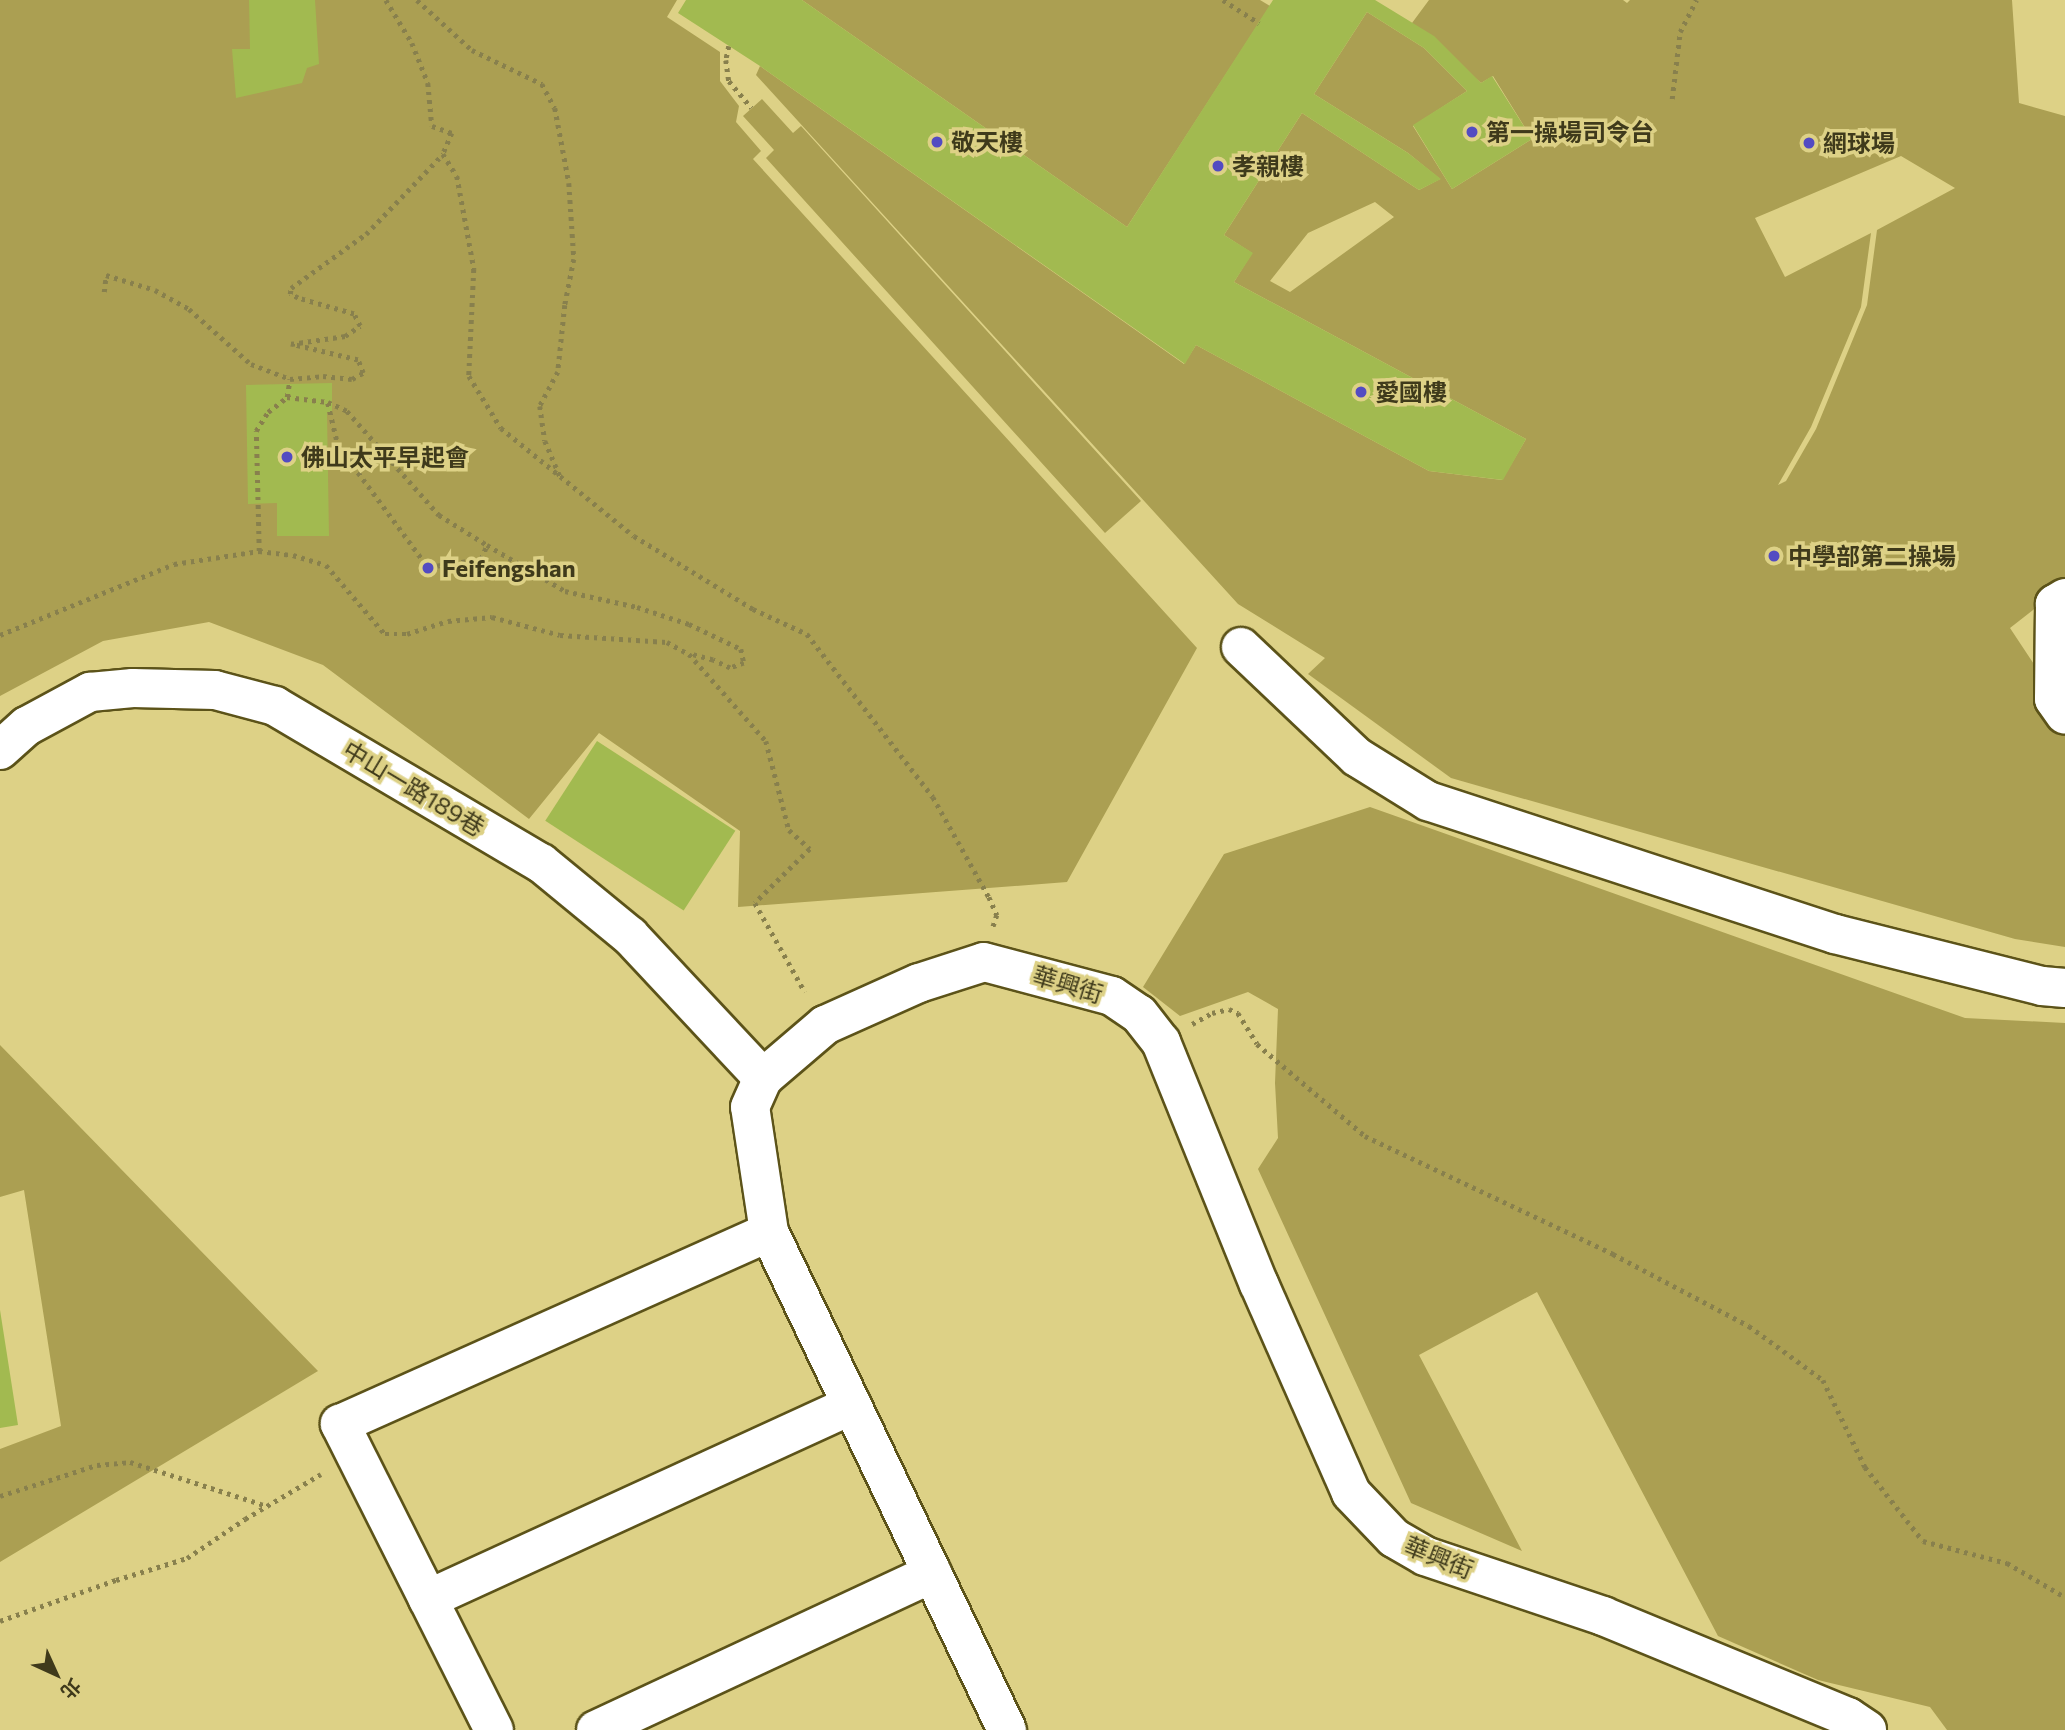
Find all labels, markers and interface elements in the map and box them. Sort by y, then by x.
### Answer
place label: 第一操場司令台 [1486,118,1654,146]
marker: 第一操場司令台 [1464,124,1480,140]
place label: 敬天樓 [951,128,1023,156]
place label: 網球場 [1823,129,1895,157]
marker: 敬天樓 [929,134,945,150]
marker: 網球場 [1801,135,1817,151]
place label: 孝親樓 [1232,152,1304,180]
marker: 孝親樓 [1210,158,1226,174]
place label: 愛國樓 [1375,378,1447,406]
marker: 愛國樓 [1353,384,1369,400]
place label: 佛山太平早起會 [301,443,469,471]
marker: 佛山太平早起會 [279,449,295,465]
place label: 中學部第二操場 [1788,542,1956,570]
marker: 中學部第二操場 [1766,548,1782,564]
place label: Feifengshan [442,554,576,582]
marker: Feifengshan [420,560,436,576]
street label: 中山一路189巷 [338,735,490,841]
street label: 華興街 [1029,960,1107,1008]
street label: 華興街 [1400,1530,1478,1584]
north arrow [21,1639,91,1709]
text: 北 [56,1674,86,1704]

